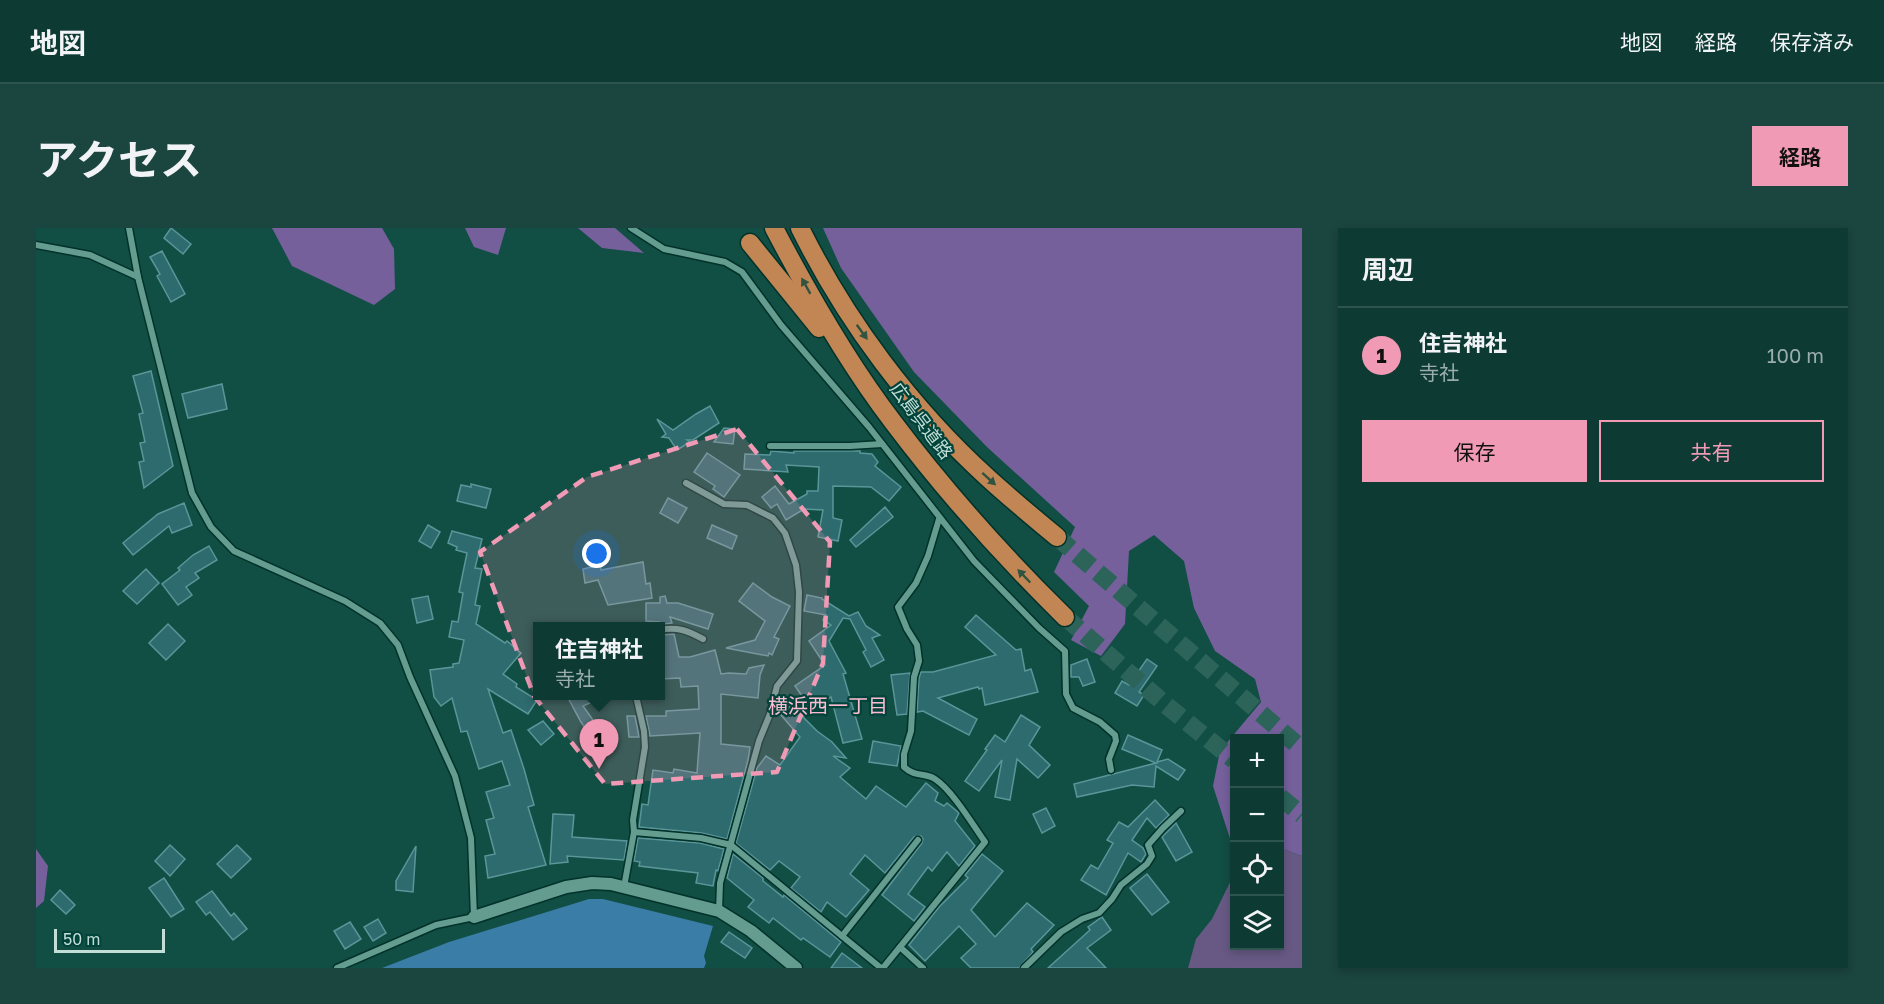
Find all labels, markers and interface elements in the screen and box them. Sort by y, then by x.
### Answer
text: 地図 [30,26,86,59]
text: 地図 [1620,29,1662,55]
text: 経路 [1695,29,1737,55]
text: 保存済み [1770,29,1854,55]
button: 経路 [1752,126,1848,186]
text: アクセス [36,134,202,184]
text: 周辺 [1362,254,1414,285]
one-way arrow [801,278,811,295]
one-way arrow [856,324,868,340]
text: 住吉神社 [1419,329,1507,356]
text: 1 [1376,343,1387,367]
text: 100 m [1767,343,1824,367]
text: 寺社 [1419,360,1459,384]
street label: 広島呉道路 [886,378,958,463]
button: 保存 [1362,420,1587,482]
button: 共有 [1599,420,1824,482]
one-way arrow [982,472,997,486]
your location [582,539,611,568]
one-way arrow [1017,569,1031,583]
popup [533,622,665,700]
text: 住吉神社 [555,635,643,662]
text: 寺社 [555,666,595,690]
district label: 横浜西一丁目 [768,693,888,717]
pin: 1 [580,720,618,769]
map controls [1230,734,1284,950]
button: + [1230,734,1284,788]
button: − [1230,788,1284,842]
button: locate [1230,842,1284,896]
button: layers [1230,896,1284,950]
scale bar [54,926,165,954]
text: 50 m [63,929,100,949]

